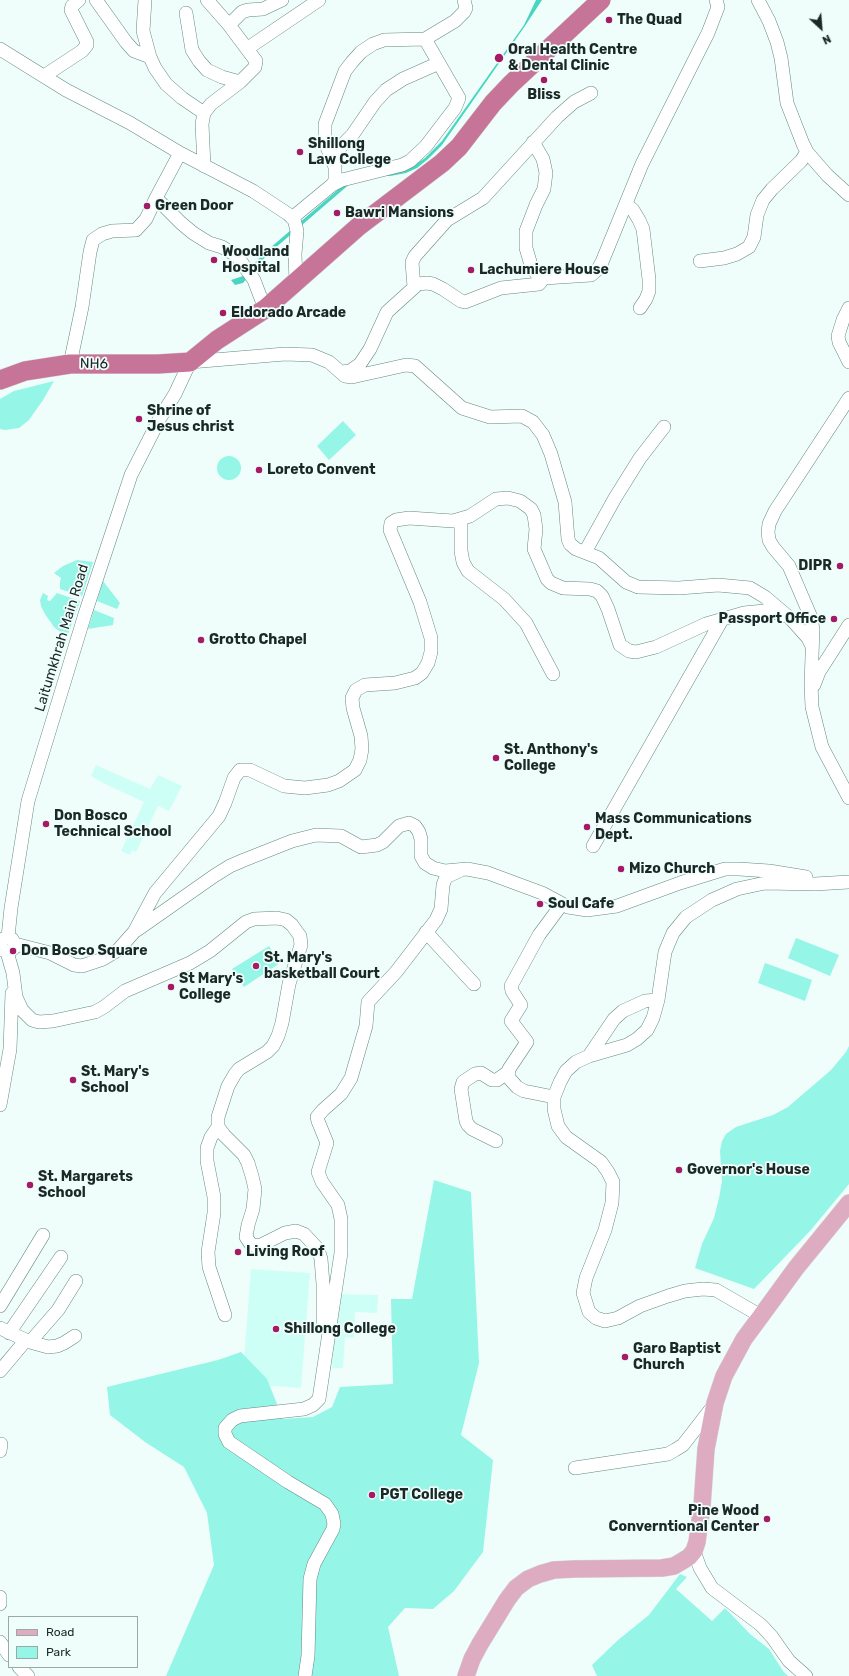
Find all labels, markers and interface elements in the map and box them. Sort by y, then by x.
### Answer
north arrow [801,8,841,48]
place label: The Quad [617,12,682,28]
marker: The Quad [604,15,614,25]
text: N [820,32,833,47]
place label: Oral Health Centre & Dental Clinic [508,42,637,74]
marker: Oral Health Centre & Dental Clinic [493,52,505,64]
marker: Bliss [539,75,549,85]
place label: Bliss [527,87,561,103]
place label: Shillong Law College [308,136,391,168]
marker: Shillong Law College [295,147,305,157]
place label: Green Door [155,198,233,214]
marker: Green Door [142,201,152,211]
place label: Bawri Mansions [345,205,454,221]
marker: Bawri Mansions [332,208,342,218]
place label: Woodland Hospital [222,244,289,276]
marker: Woodland Hospital [209,255,219,265]
place label: Lachumiere House [479,262,609,278]
marker: Lachumiere House [466,265,476,275]
place label: Eldorado Arcade [231,305,346,321]
marker: Eldorado Arcade [218,308,228,318]
street label: NH6 [80,355,108,373]
place label: Shrine of Jesus christ [147,403,234,436]
marker: Shrine of Jesus christ [134,414,144,424]
place label: Loreto Convent [267,462,375,478]
marker: Loreto Convent [254,465,264,475]
place label: DIPR [798,558,832,574]
marker: DIPR [835,561,845,571]
street label: Laitumkhrah Main Road [32,562,92,714]
place label: Passport Office [719,611,826,627]
marker: Passport Office [829,614,839,624]
place label: Grotto Chapel [209,632,307,648]
marker: Grotto Chapel [196,635,206,645]
place label: St. Anthony's College [504,742,598,774]
marker: St. Anthony's College [491,753,501,763]
place label: Don Bosco Technical School [54,808,172,840]
place label: Mass Communications Dept. [595,811,752,844]
marker: Don Bosco Technical School [41,819,51,829]
marker: Mass Communications Dept. [582,822,592,832]
place label: Mizo Church [629,861,715,877]
marker: Mizo Church [616,864,626,874]
place label: Soul Cafe [548,896,614,912]
marker: Soul Cafe [535,899,545,909]
place label: Don Bosco Square [21,943,147,959]
marker: Don Bosco Square [8,946,18,956]
place label: St. Mary's basketball Court [264,950,380,982]
marker: St. Mary's basketball Court [251,961,261,971]
place label: St Mary's College [179,971,243,1004]
marker: St Mary's College [166,982,176,992]
place label: St. Mary's School [81,1064,149,1096]
marker: St. Mary's School [68,1075,78,1085]
place label: Governor's House [687,1162,810,1178]
marker: Governor's House [674,1165,684,1175]
place label: St. Margarets School [38,1169,133,1202]
marker: St. Margarets School [25,1180,35,1190]
place label: Living Roof [246,1244,324,1260]
marker: Living Roof [233,1247,243,1257]
place label: Shillong College [284,1321,396,1337]
marker: Shillong College [271,1324,281,1334]
place label: Garo Baptist Church [633,1341,721,1374]
marker: Garo Baptist Church [620,1352,630,1362]
place label: PGT College [380,1487,463,1503]
marker: PGT College [367,1490,377,1500]
place label: Pine Wood Converntional Center [609,1503,759,1536]
marker: Pine Wood Converntional Center [762,1514,772,1524]
legend [8,1616,138,1668]
text: Road [46,1625,74,1639]
text: Park [46,1645,71,1659]

